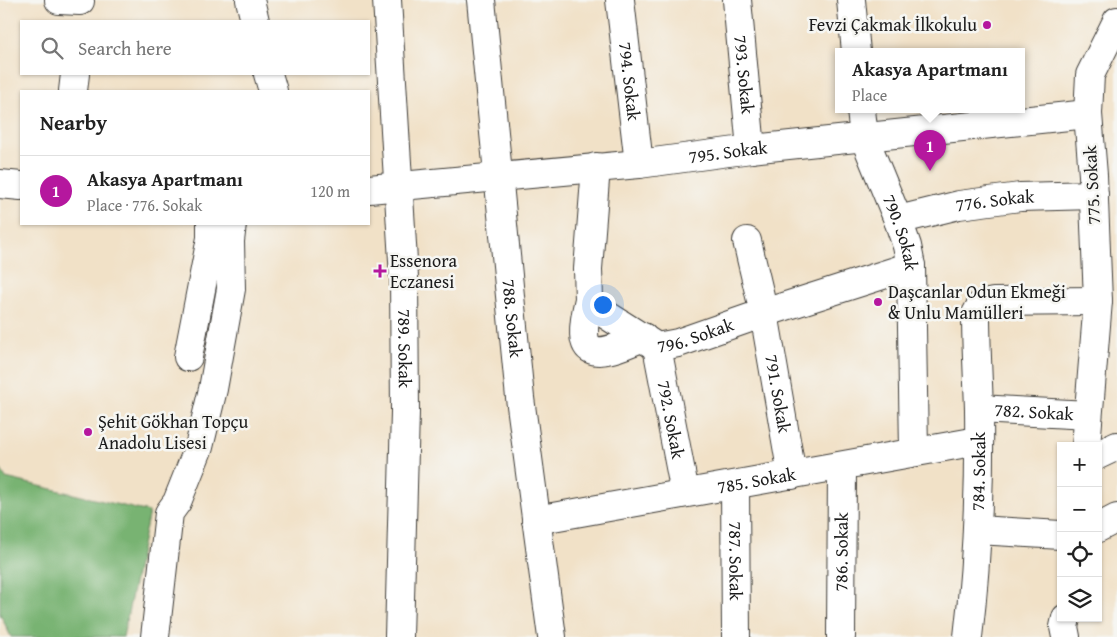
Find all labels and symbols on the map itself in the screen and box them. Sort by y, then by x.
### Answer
place label: Fevzi Çakmak İlkokulu [809,11,977,38]
marker: Fevzi Çakmak İlkokulu [981,19,993,31]
street label: 793. Sokak [727,34,762,116]
street label: 794. Sokak [612,41,648,123]
pin: 1 [914,130,946,171]
street label: 795. Sokak [687,133,770,170]
street label: 775. Sokak [1076,144,1107,225]
street label: 776. Sokak [954,183,1035,218]
street label: 790. Sokak [876,190,925,272]
place label: Essenora Eczanesi [390,247,457,295]
marker: Essenora Eczanesi [374,265,386,277]
street label: 788. Sokak [495,278,530,360]
place label: Daşcanlar Odun Ekmeği & Unlu Mamülleri [888,278,1066,326]
your location [590,292,616,318]
marker: Daşcanlar Odun Ekmeği & Unlu Mamülleri [872,296,884,308]
street label: 789. Sokak [391,309,419,389]
street label: 796. Sokak [655,310,738,360]
street label: 791. Sokak [758,352,799,436]
street label: 792. Sokak [651,378,692,462]
street label: 782. Sokak [994,396,1075,427]
place label: Şehit Gökhan Topçu Anadolu Lisesi [98,408,249,456]
marker: Şehit Gökhan Topçu Anadolu Lisesi [82,426,94,438]
street label: 784. Sokak [964,431,992,511]
street label: 785. Sokak [715,460,799,500]
street label: 786. Sokak [827,511,855,592]
street label: 787. Sokak [722,521,750,602]

